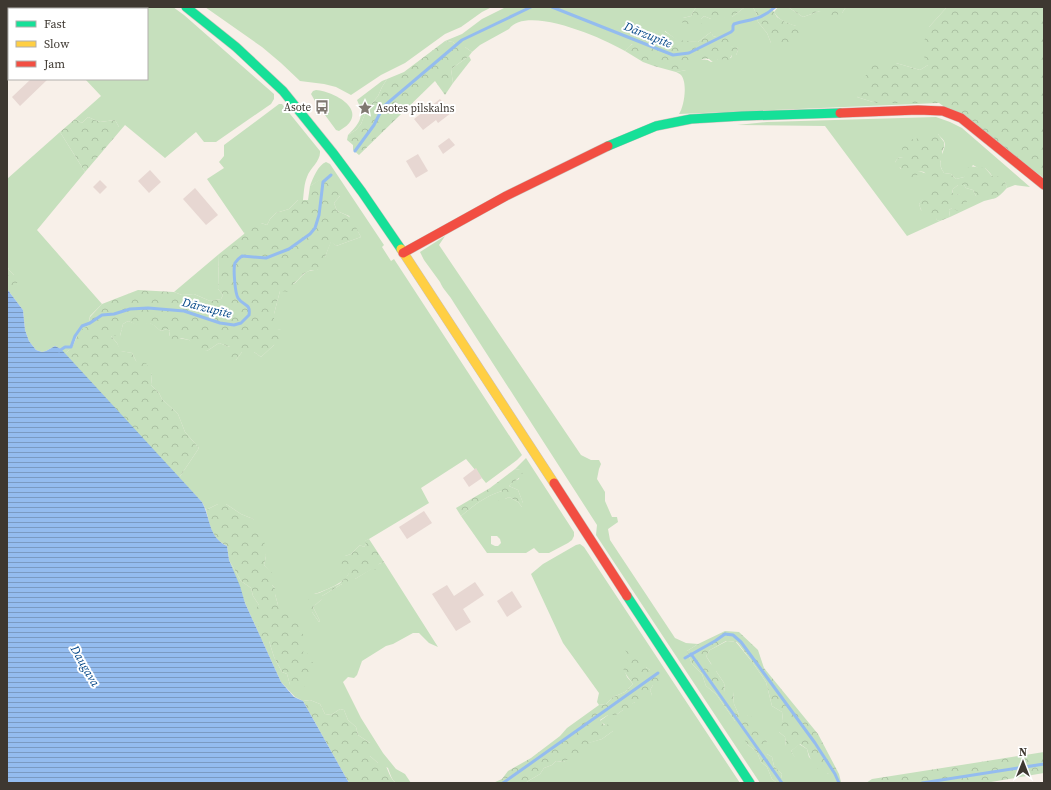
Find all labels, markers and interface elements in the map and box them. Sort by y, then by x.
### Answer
legend [8,8,148,80]
text: Fast [44,16,66,32]
water label: Dārzupīte [621,18,674,52]
text: Slow [44,36,70,52]
text: Jam [43,56,65,72]
bus stop icon: Asote [314,99,330,115]
place label: Asote [284,100,311,115]
place icon: Asotes pilskalns [357,100,373,116]
place label: Asotes pilskalns [376,101,455,116]
water label: Dārzupīte [180,294,233,322]
water label: Daugava [66,642,104,690]
north arrow [1003,742,1043,782]
text: N [1019,745,1027,760]

